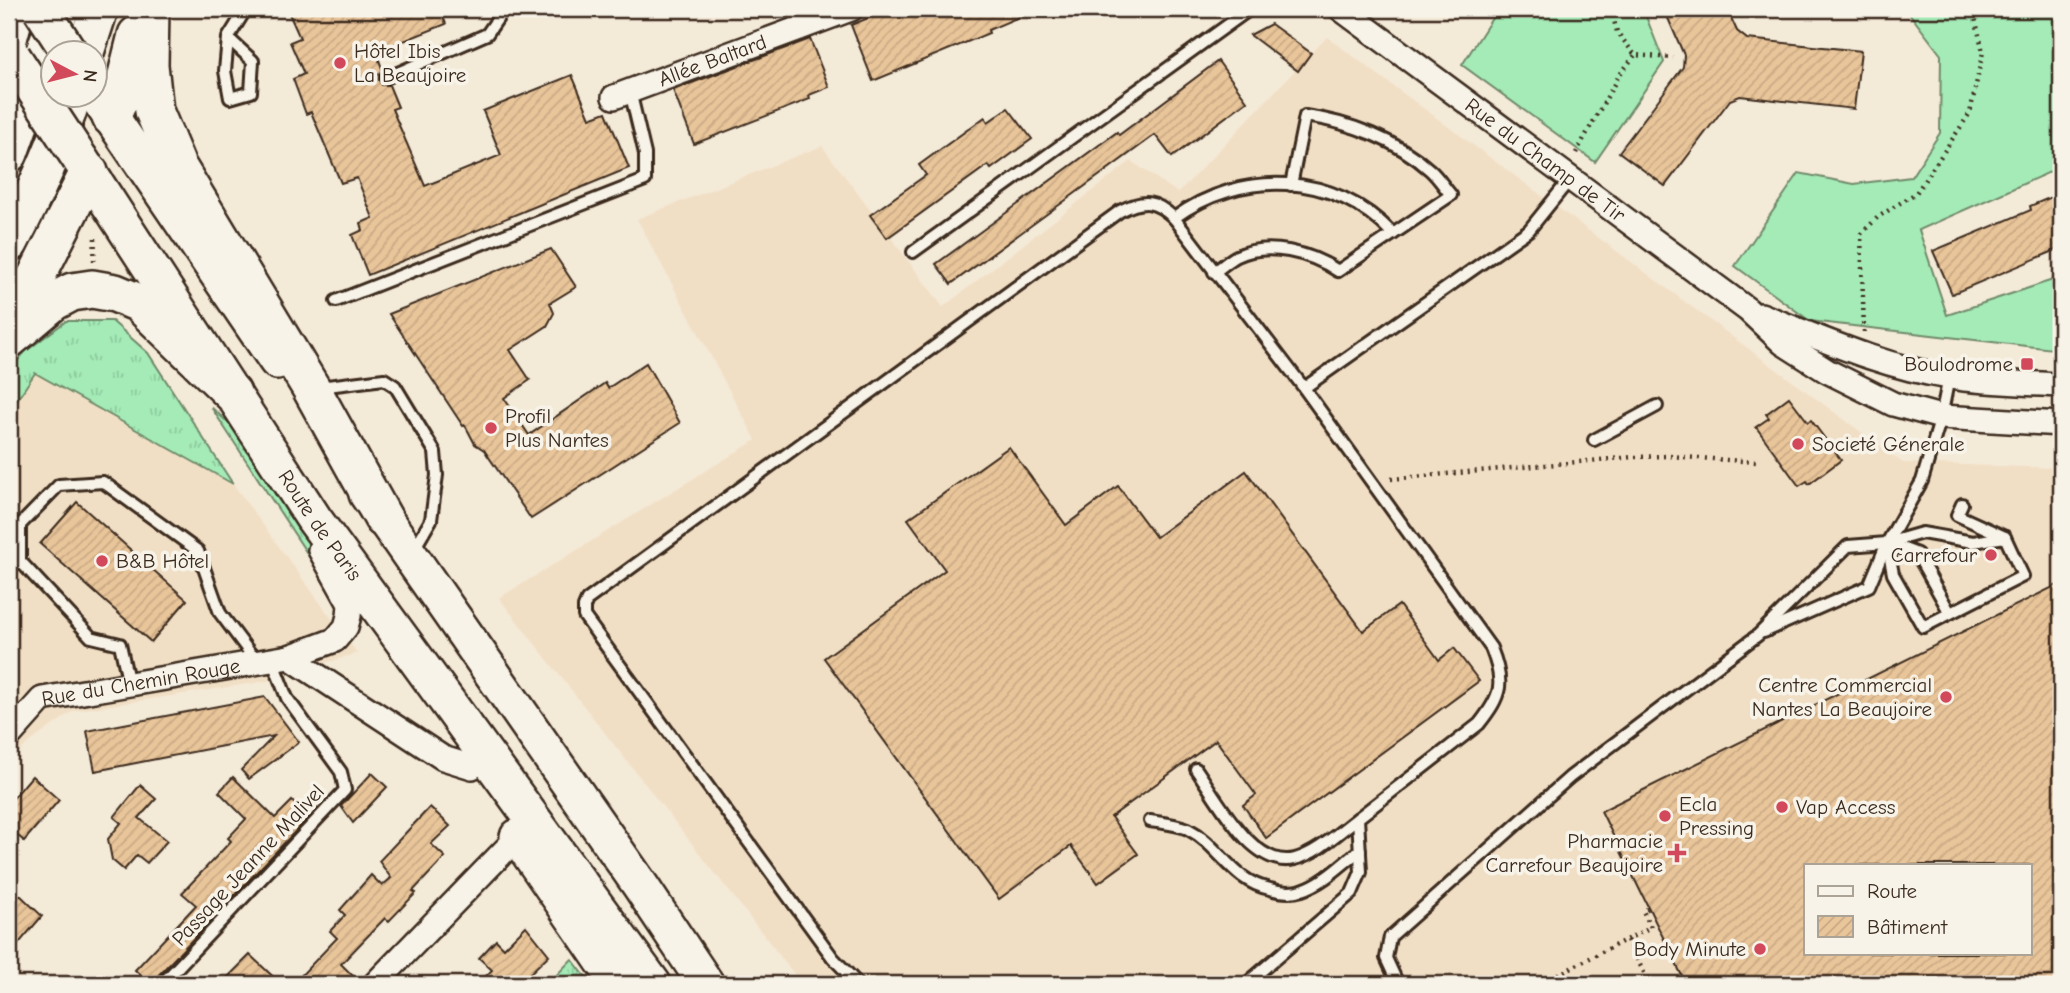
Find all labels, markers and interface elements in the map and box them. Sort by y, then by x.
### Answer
street label: Allée Baltard [655,30,770,91]
north arrow [38,38,108,108]
place label: Hôtel Ibis La Beaujoire [354,39,466,87]
marker: Hôtel Ibis La Beaujoire [332,55,348,71]
text: N [78,68,102,83]
street label: Rue du Champ de Tir [1460,93,1630,227]
place label: Boulodrome [1904,352,2013,376]
marker: Boulodrome [2019,356,2035,372]
place label: Profil Plus Nantes [505,404,609,452]
marker: Profil Plus Nantes [483,420,499,436]
place label: Societé Génerale [1812,432,1965,456]
marker: Societé Génerale [1790,436,1806,452]
street label: Route de Paris [273,465,367,585]
place label: Carrefour [1891,543,1978,567]
marker: Carrefour [1983,547,1999,563]
place label: B&B Hôtel [116,549,209,573]
marker: B&B Hôtel [94,553,110,569]
street label: Rue du Chemin Rouge [40,653,242,711]
place label: Centre Commercial Nantes La Beaujoire [1752,673,1932,721]
marker: Centre Commercial Nantes La Beaujoire [1938,689,1954,705]
street label: Passage Jeanne Malivel [167,779,329,951]
place label: Ecla Pressing [1679,792,1754,840]
place label: Vap Access [1796,795,1896,819]
marker: Vap Access [1774,799,1790,815]
marker: Ecla Pressing [1657,808,1673,824]
place label: Pharmacie Carrefour Beaujoire [1485,829,1663,877]
marker: Pharmacie Carrefour Beaujoire [1669,845,1685,861]
legend [1804,864,2032,954]
text: Route [1867,879,1917,903]
text: Bâtiment [1867,915,1948,939]
place label: Body Minute [1634,937,1746,961]
marker: Body Minute [1752,941,1768,957]

